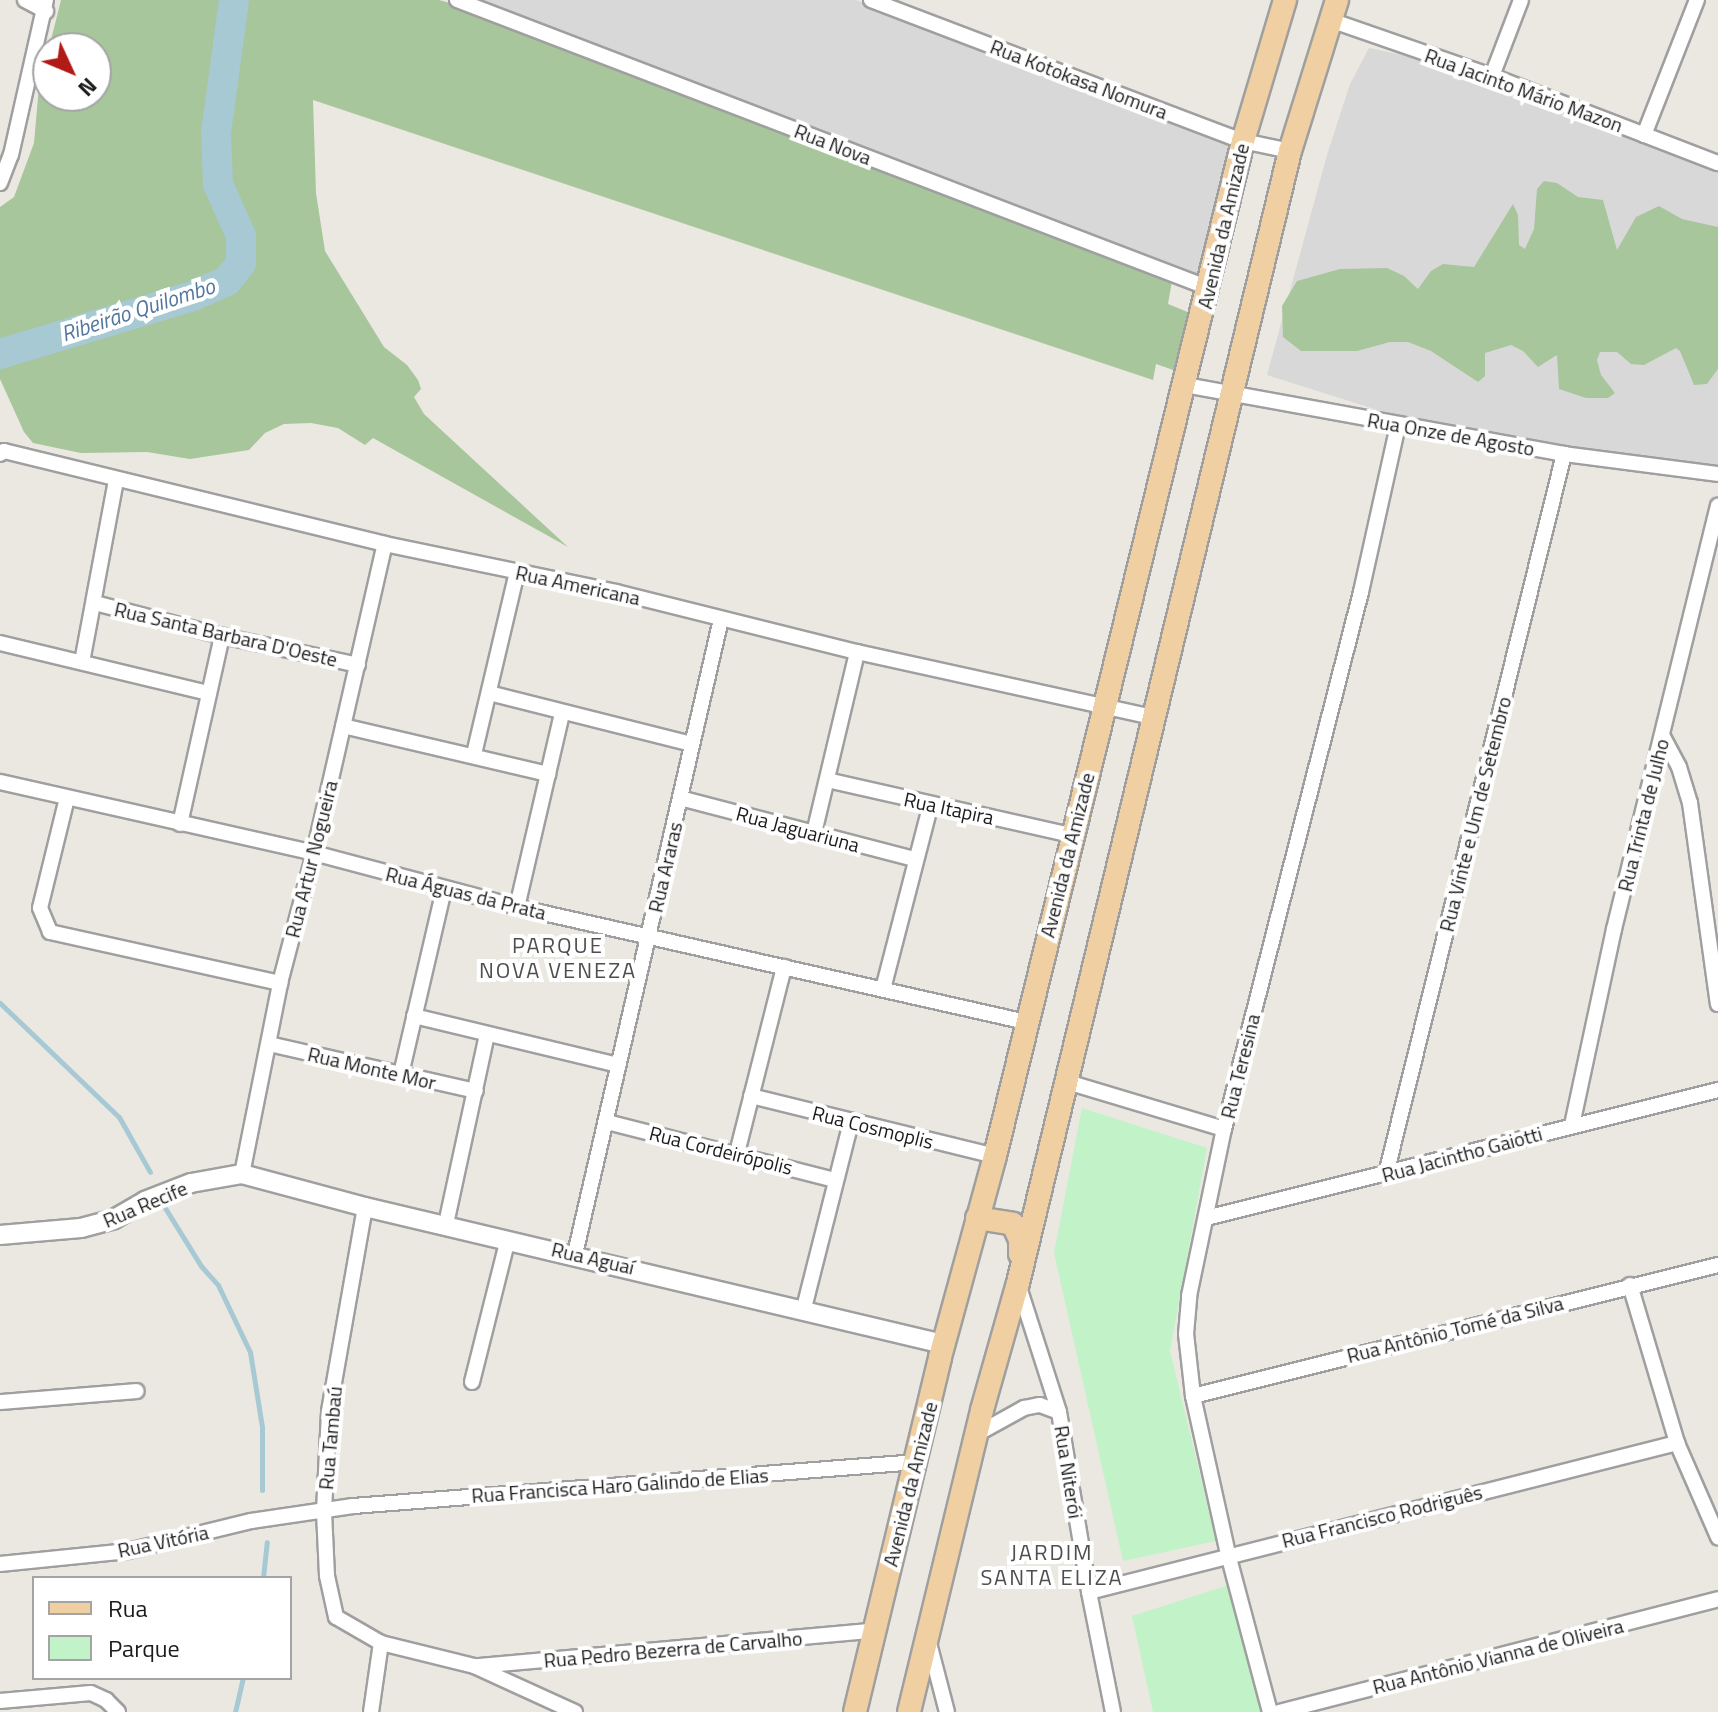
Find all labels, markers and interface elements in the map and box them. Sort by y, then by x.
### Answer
north arrow [32,32,112,112]
street label: Rua Kotokasa Nomura [987,34,1171,124]
street label: Rua Jacinto Mário Mazon [1422,43,1626,137]
text: N [70,70,105,105]
street label: Rua Nova [791,118,875,170]
street label: Avenida da Amizade [1192,141,1254,311]
water label: Ribeirão Quilombo [58,273,218,347]
street label: Rua Onze de Agosto [1366,407,1536,461]
street label: Rua Americana [513,560,643,610]
street label: Rua Santa Barbara D'Oeste [112,597,340,671]
street label: Rua Vinte e Um de Setembro [1434,694,1516,934]
street label: Rua Trinta de Julho [1612,736,1674,894]
street label: Avenida da Amizade [1035,770,1099,940]
street label: Rua Artur Nogueira [280,778,342,940]
street label: Rua Itapira [902,787,996,829]
street label: Rua Jaguariuna [734,801,862,857]
street label: Rua Araras [643,819,687,915]
street label: Rua Águas da Prata [383,861,549,925]
district label: PARQUE NOVA VENEZA [479,932,637,984]
street label: Rua Teresina [1215,1011,1265,1121]
street label: Rua Monte Mor [306,1042,438,1094]
street label: Rua Cosmoplis [810,1100,936,1154]
street label: Rua Cordeirópolis [647,1121,795,1179]
street label: Rua Jacintho Gaiotti [1379,1121,1545,1187]
street label: Rua Recife [99,1176,191,1232]
street label: Rua Aguaí [549,1237,637,1279]
street label: Rua Antônio Tomé da Silva [1344,1290,1566,1368]
street label: Rua Tambaú [314,1385,346,1491]
street label: Avenida da Amizade [878,1399,942,1569]
street label: Rua Niterói [1050,1424,1088,1520]
street label: Rua Francisca Haro Galindo de Elias [471,1463,769,1507]
street label: Rua Francisco Rodriguês [1279,1479,1485,1553]
street label: Rua Vitória [115,1520,211,1562]
district label: JARDIM SANTA ELIZA [980,1539,1124,1590]
legend [32,1576,292,1680]
text: Rua [108,1590,147,1626]
street label: Rua Antônio Vianna de Oliveira [1370,1613,1626,1699]
street label: Rua Pedro Bezerra de Carvalho [543,1626,803,1672]
text: Parque [108,1630,180,1666]

